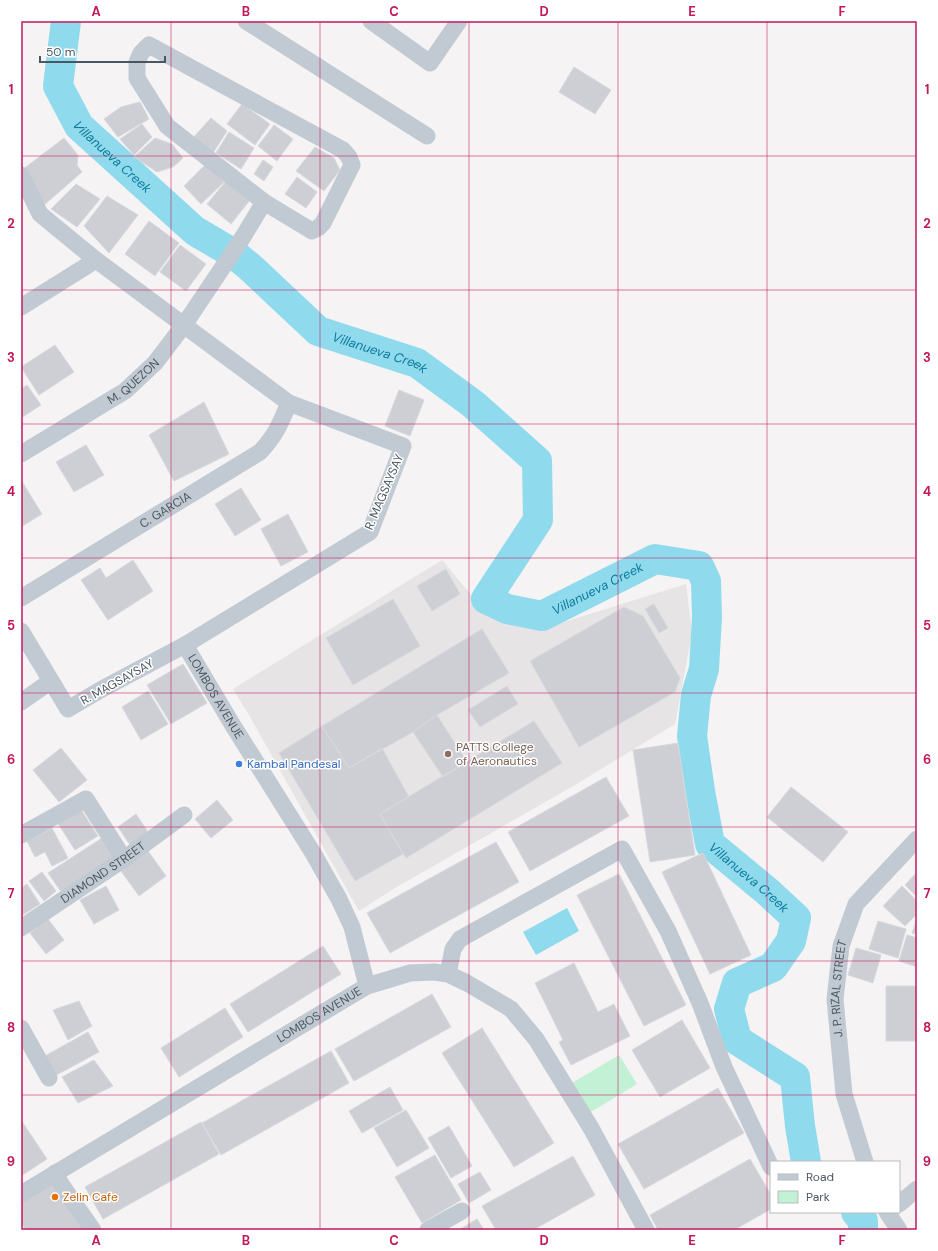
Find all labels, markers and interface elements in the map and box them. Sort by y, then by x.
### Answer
text: A [91,3,101,20]
text: B [242,3,250,20]
text: C [389,3,399,20]
text: D [539,3,549,20]
text: E [688,3,696,20]
text: F [838,3,846,20]
scale bar [40,38,165,64]
text: 50 m [46,44,75,60]
text: 1 [9,81,13,98]
text: 1 [925,81,929,98]
water label: Villanueva Creek [69,118,156,197]
text: 2 [7,215,15,232]
text: 2 [923,215,931,232]
water label: Villanueva Creek [330,328,432,377]
text: 3 [7,349,15,366]
text: 3 [923,349,931,366]
street label: M. QUEZON [104,355,163,408]
street label: R. MAGSAYSAY [361,452,407,532]
text: 4 [7,483,15,500]
text: 4 [923,483,931,500]
street label: C. GARCIA [136,488,194,532]
water label: Villanueva Creek [549,558,646,618]
text: 5 [7,617,15,634]
text: 5 [923,617,931,634]
street label: LOMBOS AVENUE [184,651,248,742]
street label: R. MAGSAYSAY [78,655,156,709]
place label: PATTS College of Aeronautics [456,739,537,769]
marker: PATTS College of Aeronautics [443,749,453,759]
text: 6 [7,751,15,768]
text: 6 [923,751,931,768]
place label: Kambal Pandesal [247,756,341,772]
marker: Kambal Pandesal [234,759,244,769]
street label: DIAMOND STREET [58,838,149,907]
water label: Villanueva Creek [705,838,793,916]
text: 7 [8,885,15,902]
text: 7 [924,885,931,902]
street label: J. P. RIZAL STREET [827,937,851,1038]
street label: LOMBOS AVENUE [274,983,365,1046]
text: 8 [7,1019,15,1036]
text: 8 [923,1019,931,1036]
text: 9 [7,1153,15,1170]
text: 9 [923,1153,931,1170]
legend [770,1161,900,1213]
text: Road [806,1169,834,1185]
place label: Zelin Cafe [63,1189,118,1205]
text: Park [806,1189,830,1205]
marker: Zelin Cafe [50,1192,60,1202]
text: A [91,1232,101,1249]
text: B [242,1232,250,1249]
text: C [389,1232,399,1249]
text: D [539,1232,549,1249]
text: E [688,1232,696,1249]
text: F [838,1232,846,1249]

